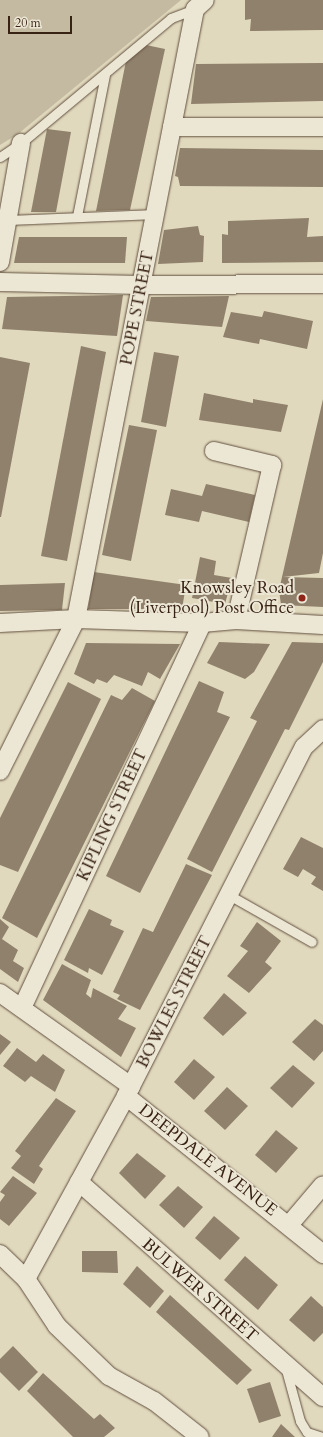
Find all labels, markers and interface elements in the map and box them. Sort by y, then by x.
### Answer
scale bar [10,8,74,34]
text: 20 m [15,15,41,31]
street label: POPE STREET [116,249,158,367]
place label: Knowsley Road (Liverpool) Post Office [130,578,294,618]
marker: Knowsley Road (Liverpool) Post Office [297,593,307,603]
street label: KIPLING STREET [72,746,152,884]
street label: BOWLES STREET [132,933,216,1071]
street label: DEEPDALE AVENUE [135,1100,281,1220]
street label: BULWER STREET [138,1234,262,1346]

